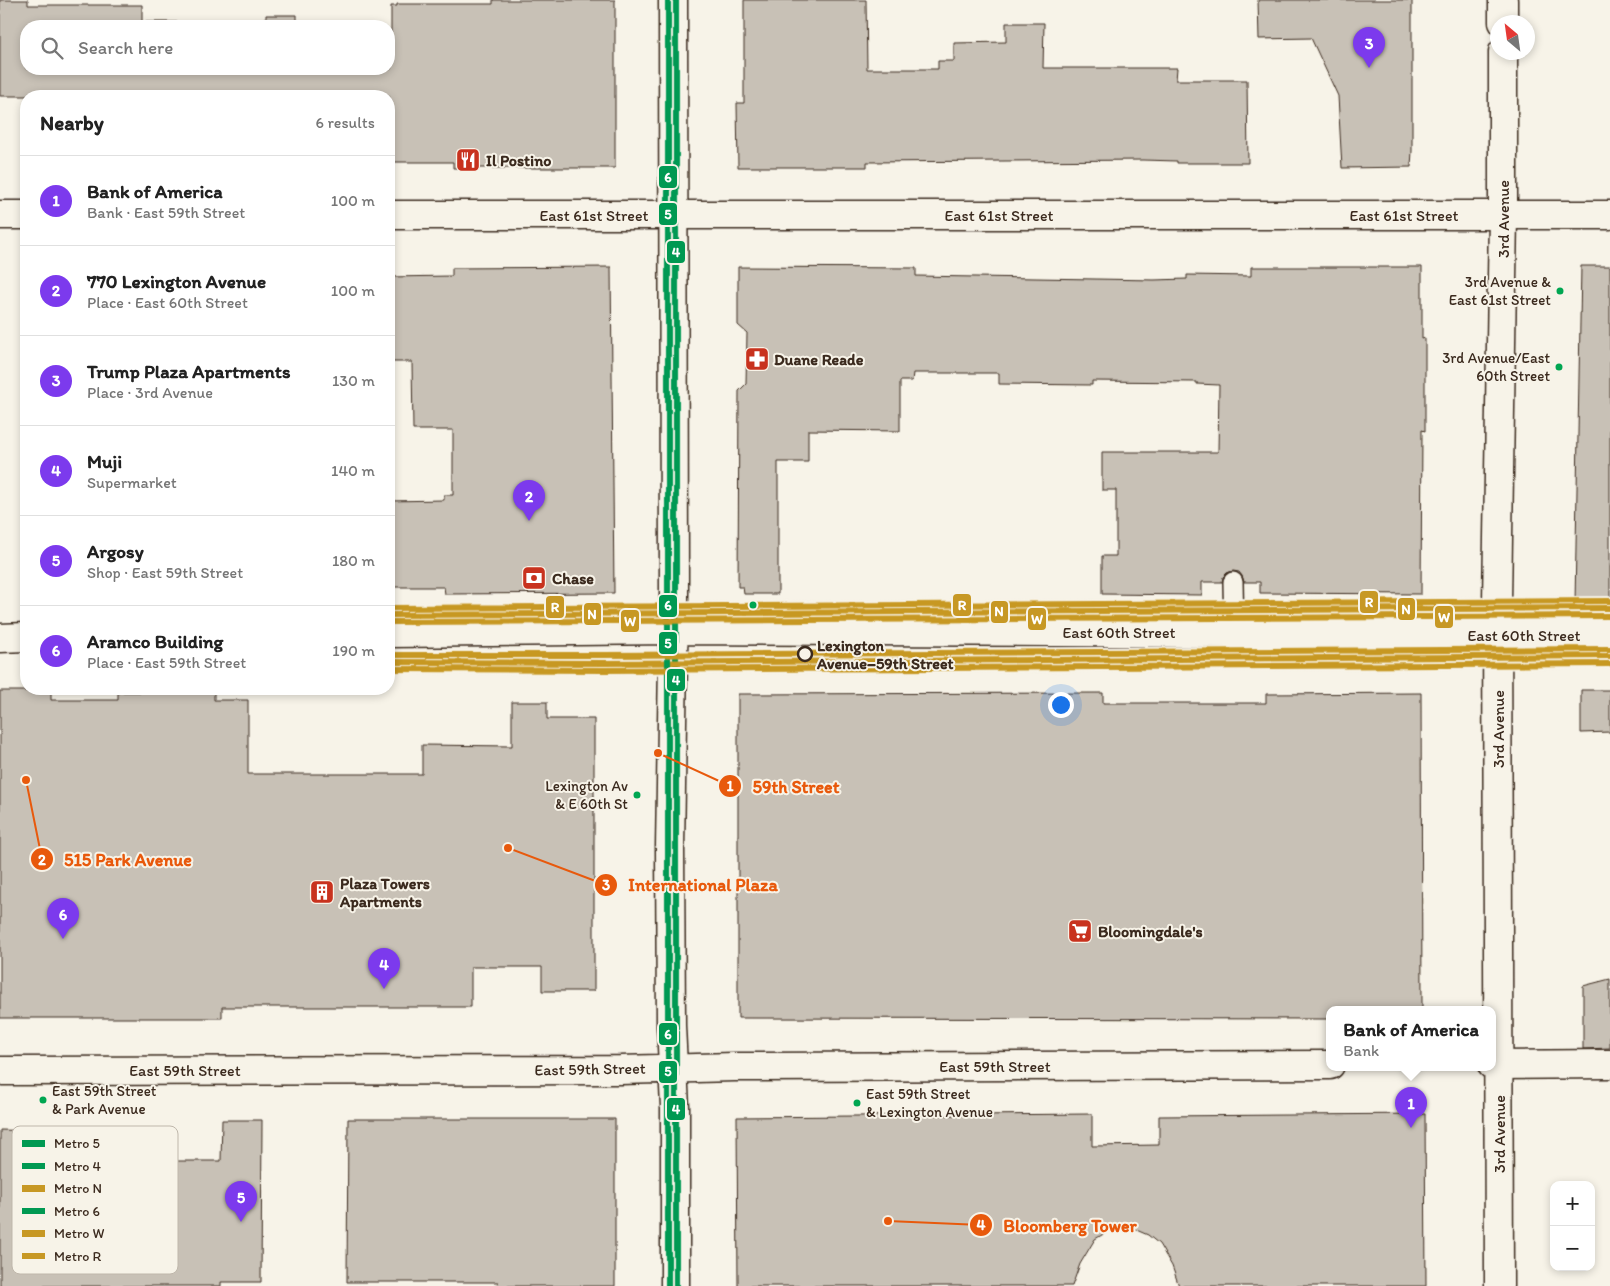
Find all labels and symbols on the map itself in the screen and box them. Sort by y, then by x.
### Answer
north arrow [1490,15,1535,60]
pin: 3 [1353,27,1385,68]
restaurant icon: Il Postino [455,147,481,173]
place label: Il Postino [486,151,551,170]
line badge: 6 [658,165,678,189]
text: 6 [664,169,672,186]
street label: 3rd Avenue [1494,180,1513,258]
line badge: 5 [658,202,678,226]
street label: East 61st Street [539,206,649,225]
text: 5 [664,206,672,223]
street label: East 61st Street [944,206,1054,225]
street label: East 61st Street [1349,206,1459,225]
line badge: 4 [666,240,686,264]
text: 4 [672,244,681,261]
place label: 3rd Avenue & East 61st Street [1449,273,1551,309]
marker: 3rd Avenue & East 61st Street [1555,286,1565,296]
pharmacy icon: Duane Reade [744,346,770,372]
place label: 3rd Avenue/East 60th Street [1442,349,1550,385]
place label: Duane Reade [774,350,864,369]
marker: 3rd Avenue/East 60th Street [1554,362,1564,372]
pin: 2 [513,480,545,521]
bank icon: Chase [521,565,547,591]
place label: Chase [552,569,594,588]
line badge: R [1359,590,1379,614]
line badge: R [952,593,972,617]
line badge: 6 [658,594,678,618]
text: R [1365,594,1374,611]
line badge: R [545,595,565,619]
text: 6 [664,597,672,614]
text: R [958,597,967,614]
line badge: N [1397,597,1416,621]
text: R [551,599,560,616]
unlabelled marker [748,600,758,610]
line badge: N [990,600,1009,624]
text: N [1401,601,1411,618]
line badge: N [583,602,602,626]
text: N [994,603,1004,620]
line badge: W [1434,605,1454,629]
text: N [587,606,597,623]
line badge: W [1027,607,1047,631]
line badge: W [620,609,640,633]
text: W [1438,609,1450,626]
text: W [1031,611,1043,628]
text: W [624,613,636,630]
street label: East 60th Street [1063,623,1176,642]
street label: East 60th Street [1468,626,1581,645]
line badge: 5 [658,631,678,655]
text: 5 [664,635,672,652]
place label: Lexington Avenue–59th Street [816,636,954,673]
marker: Lexington Avenue–59th Street [797,646,813,662]
line badge: 4 [666,668,686,692]
text: 4 [672,672,681,689]
street label: 3rd Avenue [1489,690,1508,768]
your location [1048,692,1074,718]
callout: 59th Street [718,770,849,803]
text: 59th Street [753,776,840,798]
place label: Lexington Av & E 60th St [545,777,628,813]
text: 1 [727,777,734,795]
marker: Lexington Av & E 60th St [632,790,642,800]
callout: 515 Park Avenue [30,843,202,876]
text: 515 Park Avenue [64,849,192,871]
text: 2 [38,851,46,869]
callout: International Plaza [594,868,787,901]
place label: Plaza Towers Apartments [339,874,430,912]
text: International Plaza [628,874,778,896]
text: 3 [602,876,610,894]
building icon: Plaza Towers Apartments [309,879,335,905]
pin: 6 [47,898,79,939]
supermarket icon: Bloomingdale's [1067,918,1093,944]
place label: Bloomingdale's [1098,922,1203,942]
pin: 4 [368,948,400,989]
line badge: 6 [658,1022,678,1046]
text: 6 [664,1026,672,1043]
street label: East 59th Street [939,1057,1051,1076]
street label: East 59th Street [534,1059,646,1079]
line badge: 5 [658,1060,678,1084]
street label: East 59th Street [129,1061,241,1080]
text: 5 [664,1063,672,1080]
place label: East 59th Street & Park Avenue [52,1082,157,1118]
place label: East 59th Street & Lexington Avenue [866,1085,993,1121]
pin: 1 [1395,1087,1427,1128]
marker: East 59th Street & Park Avenue [38,1095,48,1105]
street label: 3rd Avenue [1490,1095,1509,1173]
line badge: 4 [666,1097,686,1121]
marker: East 59th Street & Lexington Avenue [852,1098,862,1108]
text: 4 [672,1101,681,1118]
legend [12,1126,178,1274]
text: Metro 5 [54,1135,100,1152]
text: Metro 4 [54,1158,101,1175]
text: Metro N [54,1180,102,1197]
pin: 5 [225,1181,257,1222]
text: Metro 6 [54,1203,100,1220]
callout: Bloomberg Tower [968,1209,1146,1242]
text: Bloomberg Tower [1003,1215,1138,1237]
text: 4 [976,1216,986,1234]
text: Metro W [54,1225,104,1242]
text: Metro R [54,1248,101,1265]

